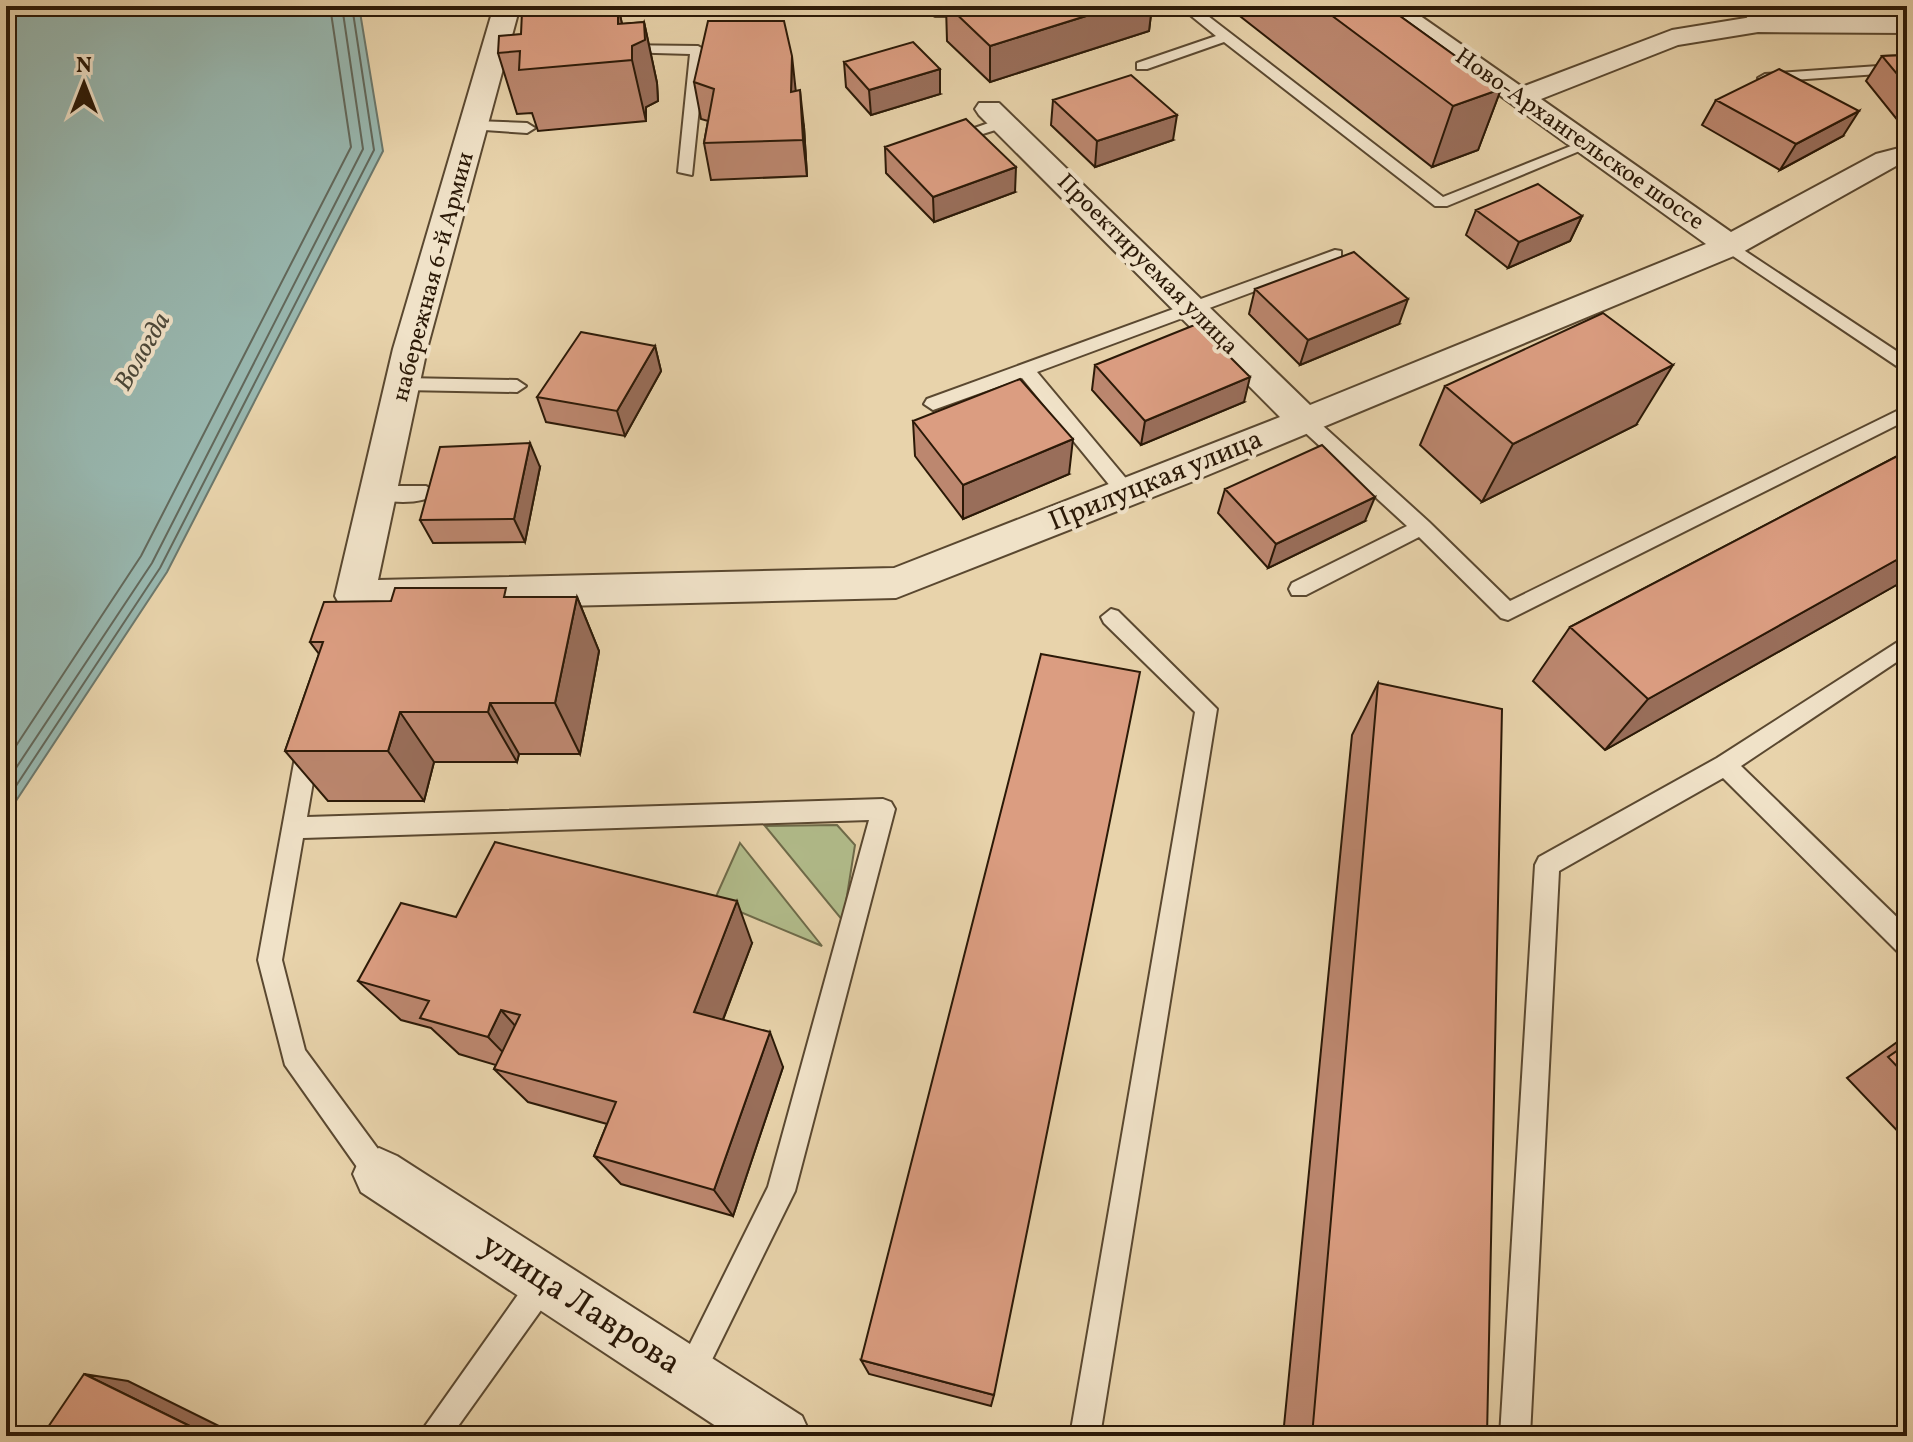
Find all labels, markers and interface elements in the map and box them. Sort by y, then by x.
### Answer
street label: Ново-Архангельское шоссе [1447,41,1711,239]
north arrow [44,44,124,124]
text: N [76,51,92,82]
street label: набережная 6-й Армии [384,148,484,406]
street label: Проектируемая улица [1049,167,1245,363]
water label: Вологда [106,306,180,398]
street label: Прилуцкая улица [1043,420,1269,542]
street label: улица Лаврова [471,1223,689,1387]

